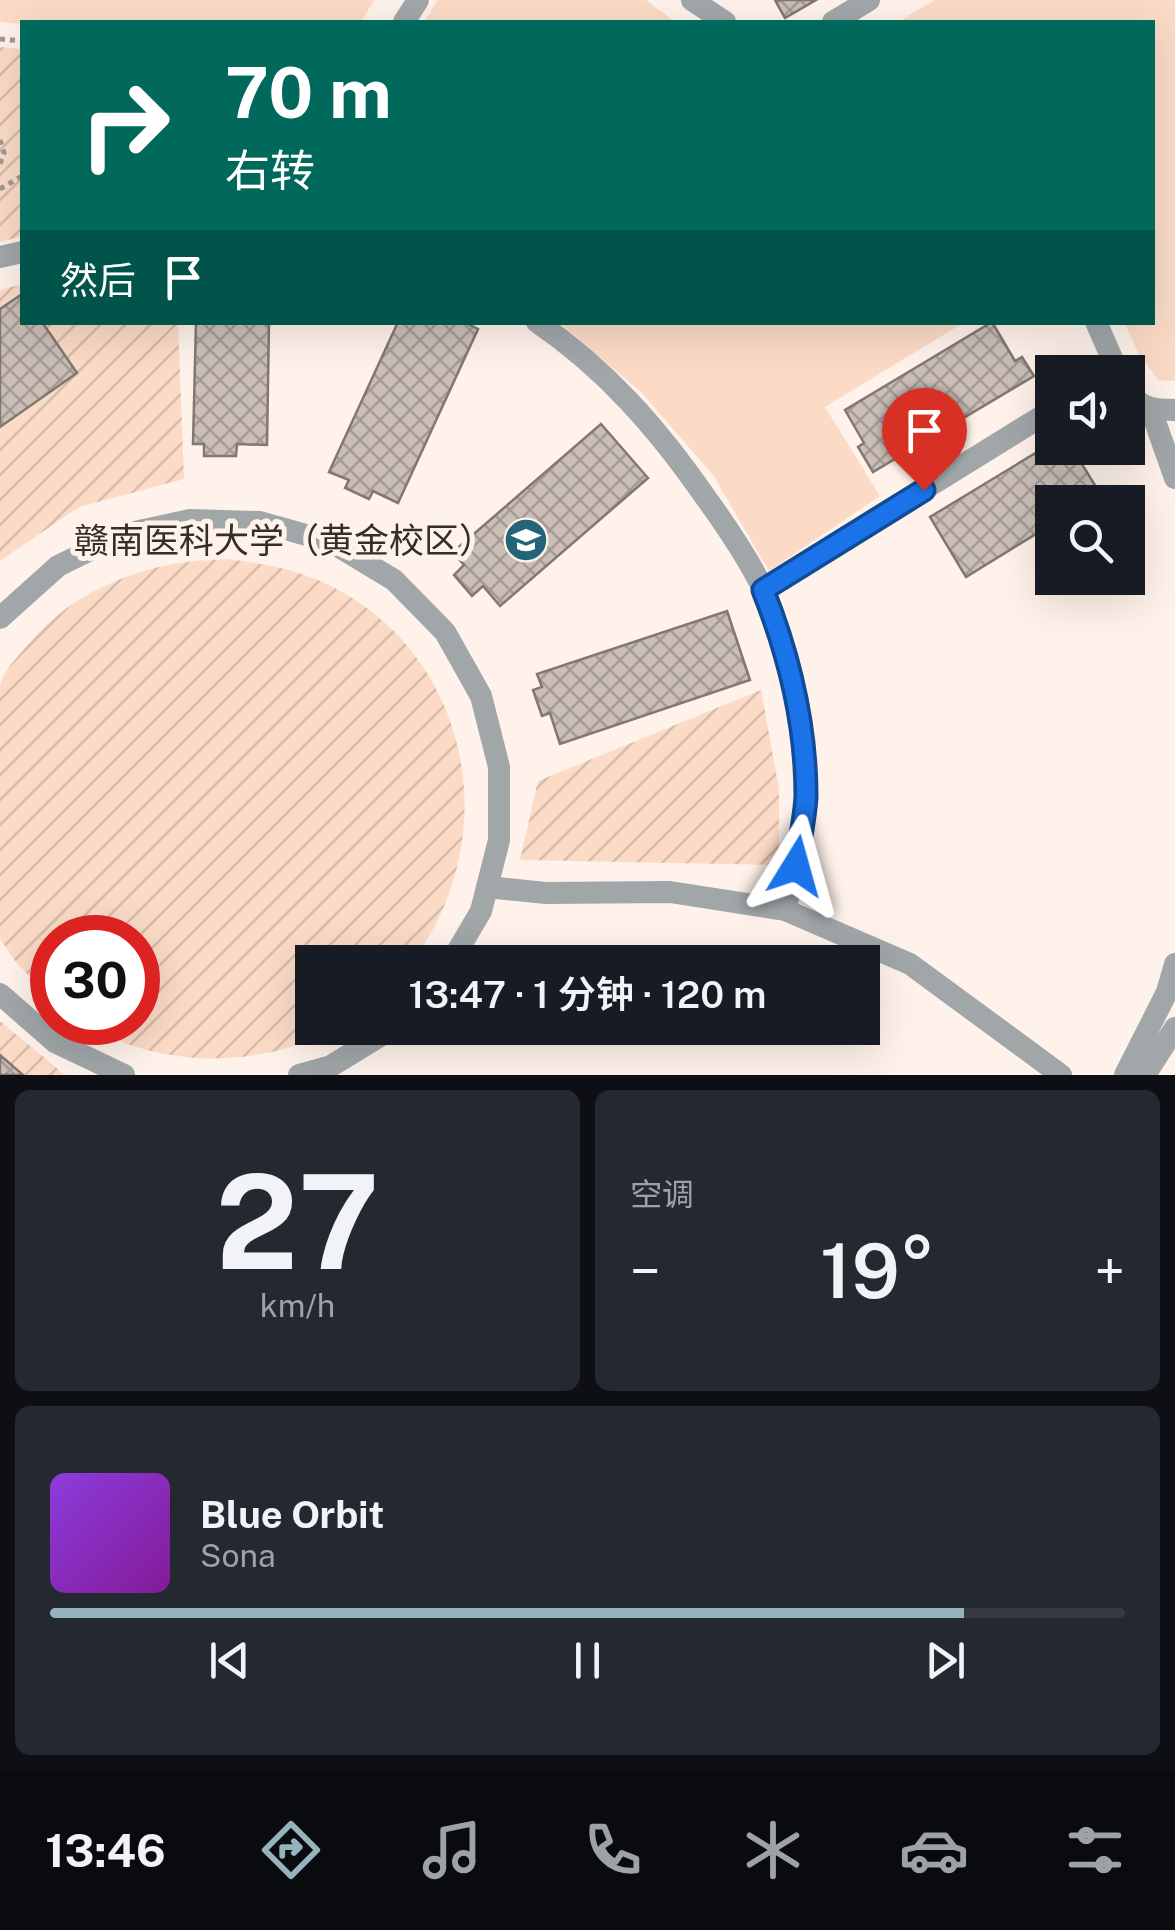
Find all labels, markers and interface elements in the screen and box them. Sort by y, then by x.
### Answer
text: 70 m [225,51,392,134]
icon: right [60,60,190,190]
text: 右转 [225,144,315,197]
icon: arrive [156,250,211,305]
text: 然后 [60,258,136,303]
map controls [1035,355,1145,595]
button: sound [1035,355,1145,465]
pin [882,388,967,491]
icon: arrive [897,403,952,458]
button: search [1035,485,1145,595]
school or university icon: 赣南医科大学（黄金校区） [503,517,549,563]
place label: 赣南医科大学（黄金校区） [74,520,494,561]
position arrow [744,814,848,918]
speed limit sign: 30 [30,915,160,1045]
text: 13:47 · 1 分钟 · 120 m [409,972,766,1017]
text: 27 [216,1146,379,1298]
text: 空调 [630,1176,694,1213]
text: 19° [820,1227,935,1315]
text: − [630,1239,661,1303]
text: + [1094,1239,1125,1303]
text: km/h [260,1287,335,1324]
text: Blue Orbit [200,1492,384,1537]
text: Sona [200,1537,276,1574]
icon: previous [202,1633,257,1688]
icon: pause [560,1633,615,1688]
icon: next [918,1633,973,1688]
icon: directions [256,1815,326,1885]
icon: music [417,1815,487,1885]
icon: phone [578,1815,648,1885]
icon: climate [738,1815,808,1885]
icon: car [899,1815,969,1885]
icon: filters [1060,1815,1130,1885]
text: 13:46 [45,1824,166,1877]

